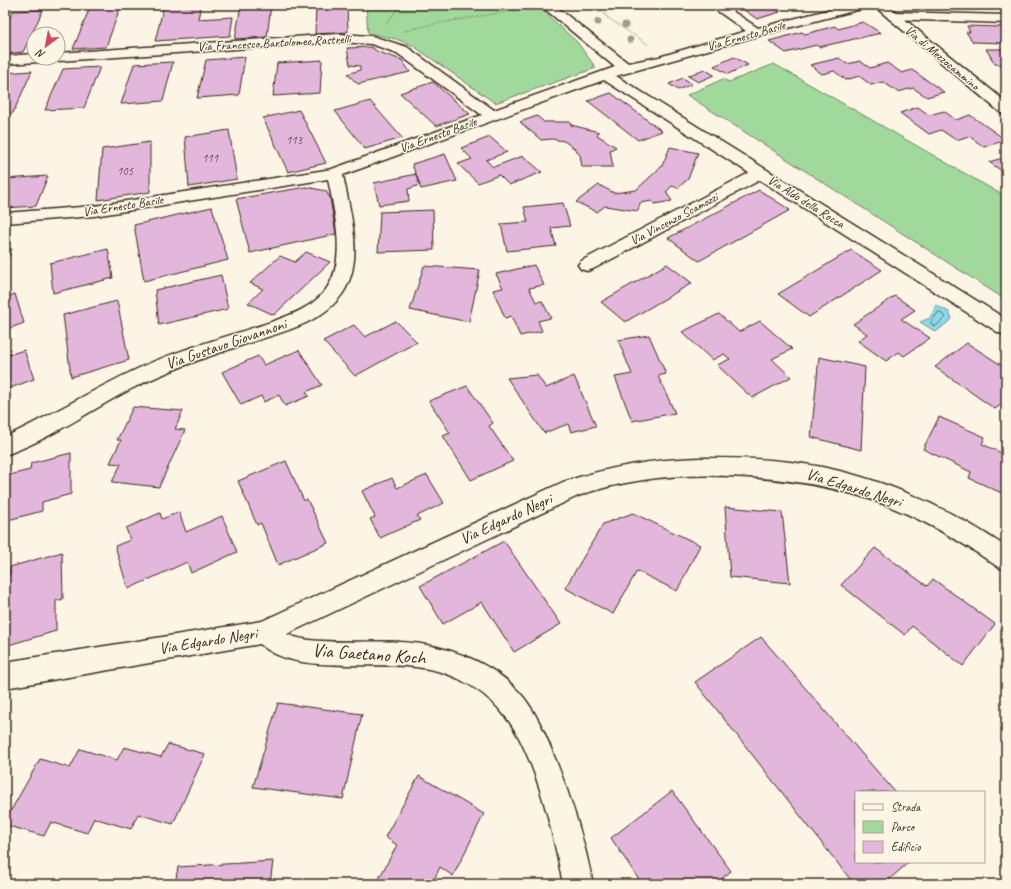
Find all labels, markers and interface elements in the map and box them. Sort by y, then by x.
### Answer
street label: Via Ernesto Basile [705,17,788,55]
street label: Via di Mezzocammino [902,22,984,95]
north arrow [26,26,66,66]
street label: Via Francesco Bartolomeo Rastrelli [197,31,352,55]
text: N [32,46,47,62]
street label: Via Ernesto Basile [397,113,479,156]
house number: 113 [286,132,304,148]
house number: 111 [202,150,219,166]
house number: 105 [117,163,134,179]
street label: Via Aldo della Rocca [765,172,848,233]
street label: Via Vincenzo Scamozzi [627,188,722,249]
street label: Via Ernesto Basile [82,192,165,220]
street label: Via Gustavo Giovannoni [163,313,291,374]
street label: Via Edgardo Negri [804,464,906,513]
street label: Via Edgardo Negri [457,488,557,549]
street label: Via Edgardo Negri [158,623,260,659]
street label: Via Gaetano Koch [312,638,428,670]
legend [855,791,985,863]
text: Strada [891,799,921,815]
text: Parco [891,819,916,835]
text: Edificio [891,839,921,855]

